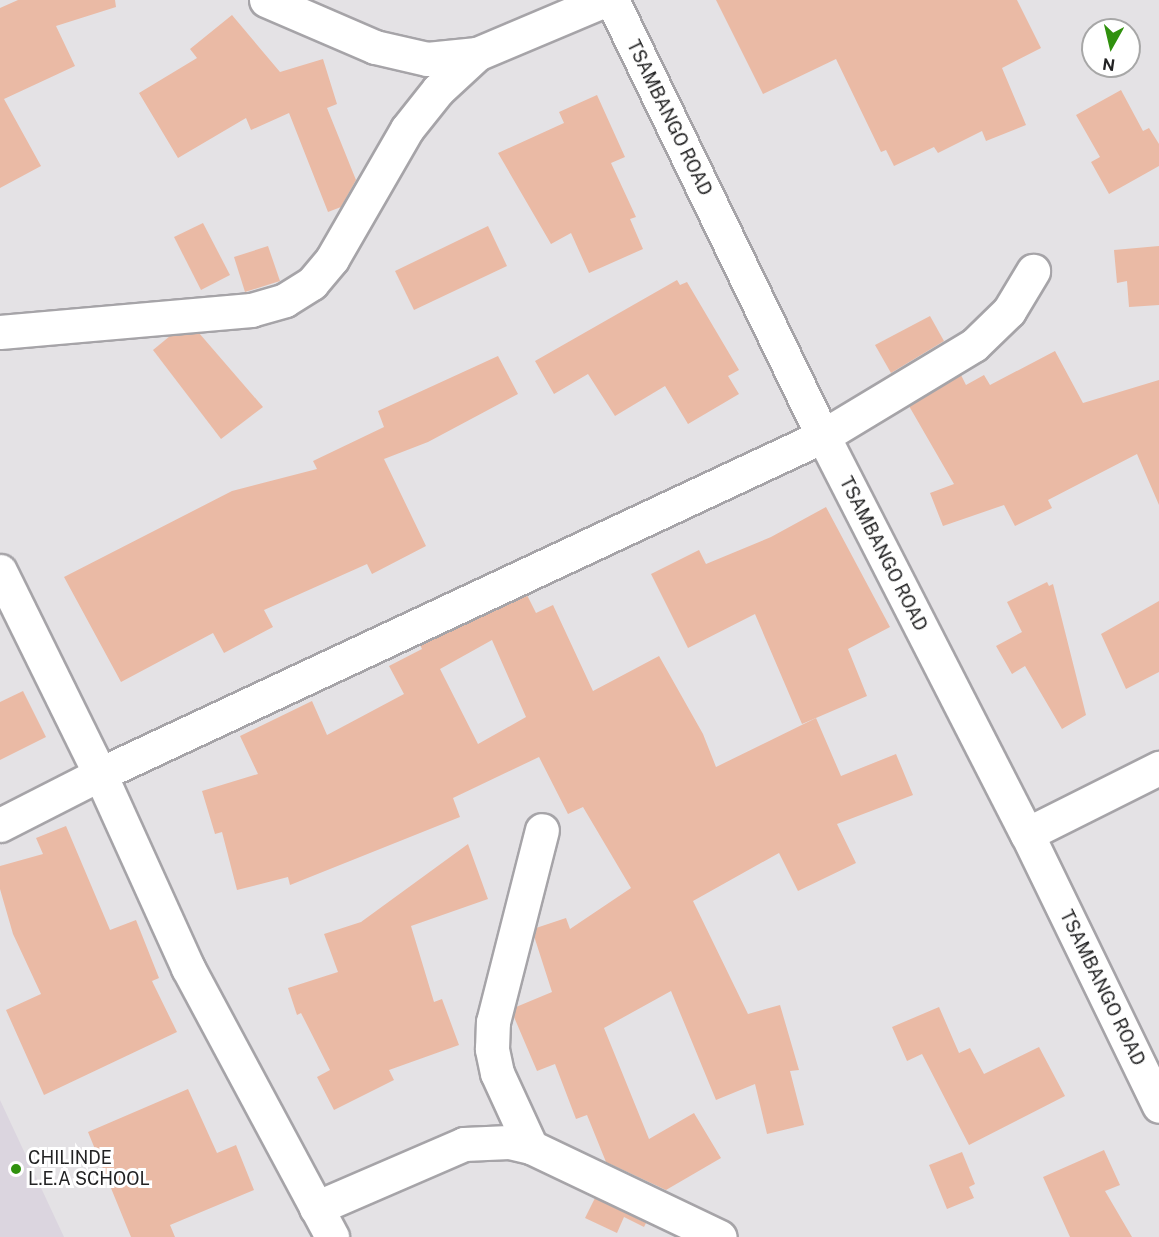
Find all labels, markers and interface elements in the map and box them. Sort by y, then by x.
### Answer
north arrow [1081,18,1141,78]
street label: TSAMBANGO ROAD [622,37,716,199]
text: N [1101,54,1116,75]
street label: TSAMBANGO ROAD [835,473,931,635]
street label: TSAMBANGO ROAD [1055,907,1149,1069]
place label: CHILINDE L.E.A SCHOOL [28,1148,150,1190]
marker: CHILINDE L.E.A SCHOOL [9,1162,23,1176]

